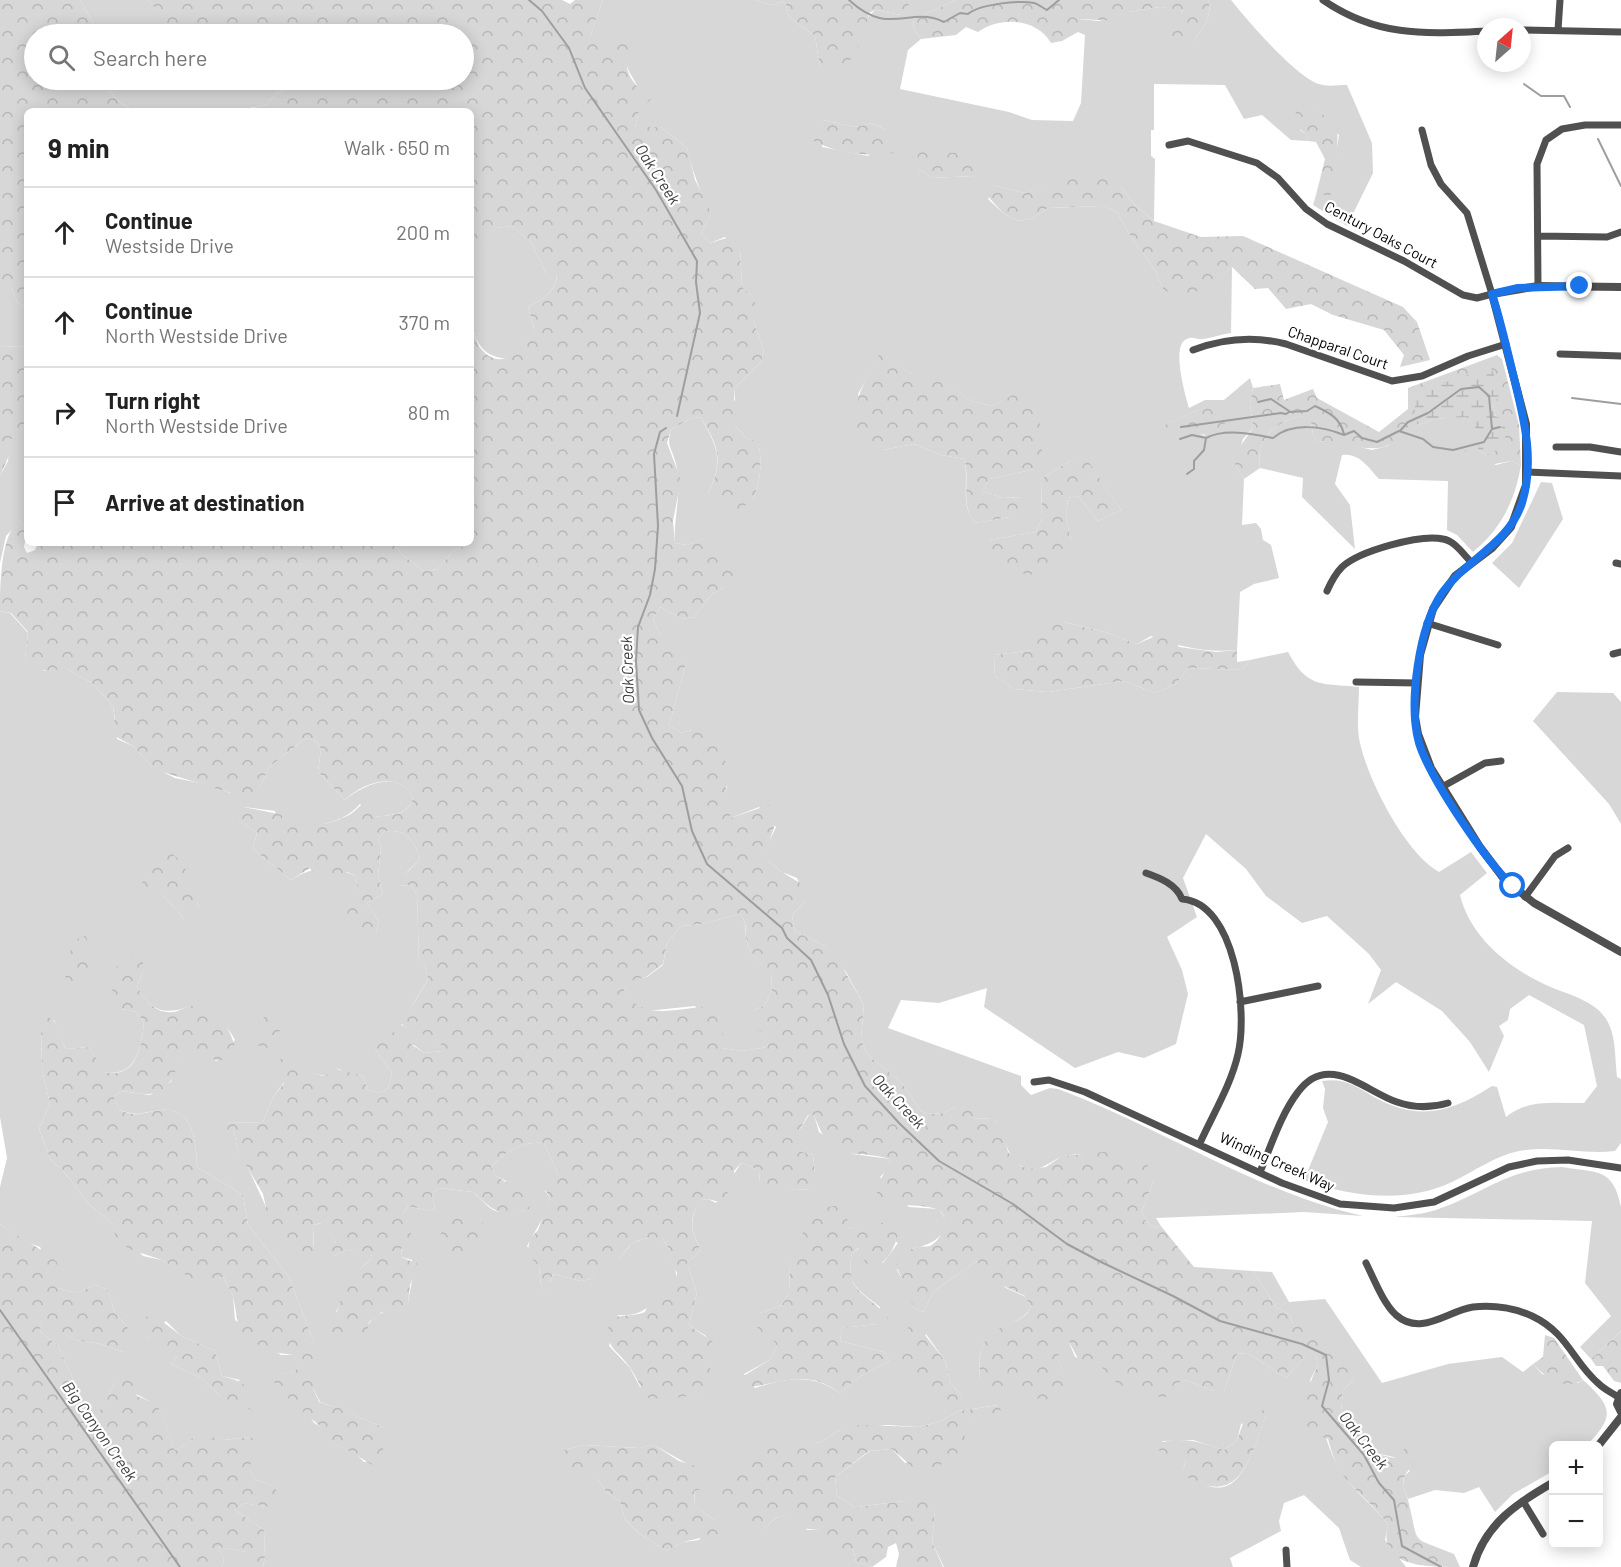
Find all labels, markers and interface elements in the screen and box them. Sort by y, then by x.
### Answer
north arrow [1477,18,1531,72]
search box [24,24,474,90]
icon: search [45,41,78,74]
text: Search here [93,44,207,70]
text: 9 min [48,132,110,163]
text: Walk · 650 m [344,135,450,159]
water label: Oak Creek [632,140,685,208]
street label: Century Oaks Court [1322,197,1441,272]
text: Continue [105,207,193,233]
icon: ahead [48,216,81,249]
text: 200 m [396,220,450,244]
text: Westside Drive [105,233,234,257]
route end [1566,272,1592,298]
text: Continue [105,297,193,323]
icon: ahead [48,306,81,339]
text: 370 m [398,310,450,334]
street label: Chapparal Court [1286,321,1391,373]
text: North Westside Drive [105,323,288,347]
text: Turn right [105,387,200,413]
icon: right [48,396,81,429]
text: 80 m [408,400,450,424]
text: North Westside Drive [105,413,288,437]
icon: arrive [48,486,81,519]
text: Arrive at destination [105,489,304,515]
water label: Oak Creek [616,635,637,704]
route start [1499,872,1525,898]
water label: Oak Creek [869,1069,930,1132]
street label: Winding Creek Way [1217,1128,1338,1195]
water label: Big Canyon Creek [59,1377,142,1484]
water label: Oak Creek [1336,1407,1393,1473]
map controls [1549,1441,1603,1549]
button: + [1549,1441,1603,1495]
button: − [1549,1495,1603,1549]

